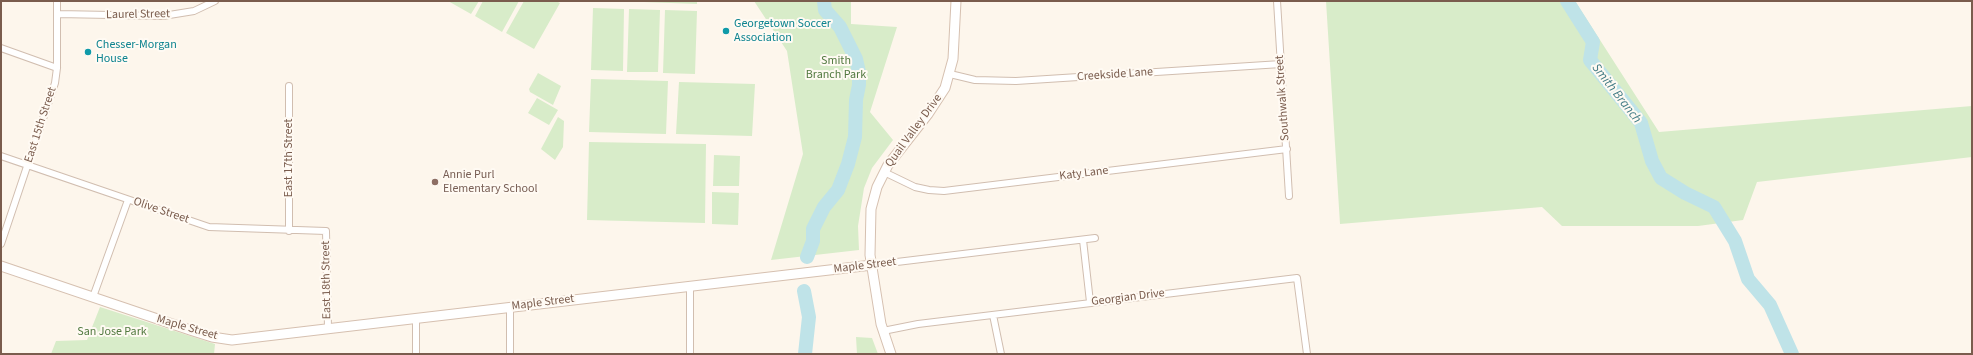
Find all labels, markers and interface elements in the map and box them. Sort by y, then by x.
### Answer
street label: Laurel Street [106,7,170,23]
place label: Georgetown Soccer Association [734,17,831,45]
marker: Georgetown Soccer Association [721,26,731,36]
place label: Chesser-Morgan House [96,38,177,66]
marker: Chesser-Morgan House [83,47,93,57]
park label: Smith Branch Park [806,54,866,82]
street label: Southwalk Street [1273,55,1293,141]
water label: Smith Branch [1588,61,1644,127]
street label: Creekside Lane [1077,65,1153,85]
street label: East 15th Street [22,85,60,165]
street label: Quail Valley Drive [883,92,945,170]
street label: East 17th Street [282,119,296,197]
street label: Katy Lane [1059,164,1109,184]
place label: Annie Purl Elementary School [443,168,538,196]
marker: Annie Purl Elementary School [430,177,440,187]
street label: Olive Street [131,195,191,227]
street label: East 18th Street [319,241,335,319]
street label: Maple Street [833,255,897,277]
street label: Georgian Drive [1090,286,1166,310]
street label: Maple Street [511,292,575,314]
street label: Maple Street [155,312,219,344]
park label: San Jose Park [77,325,147,339]

